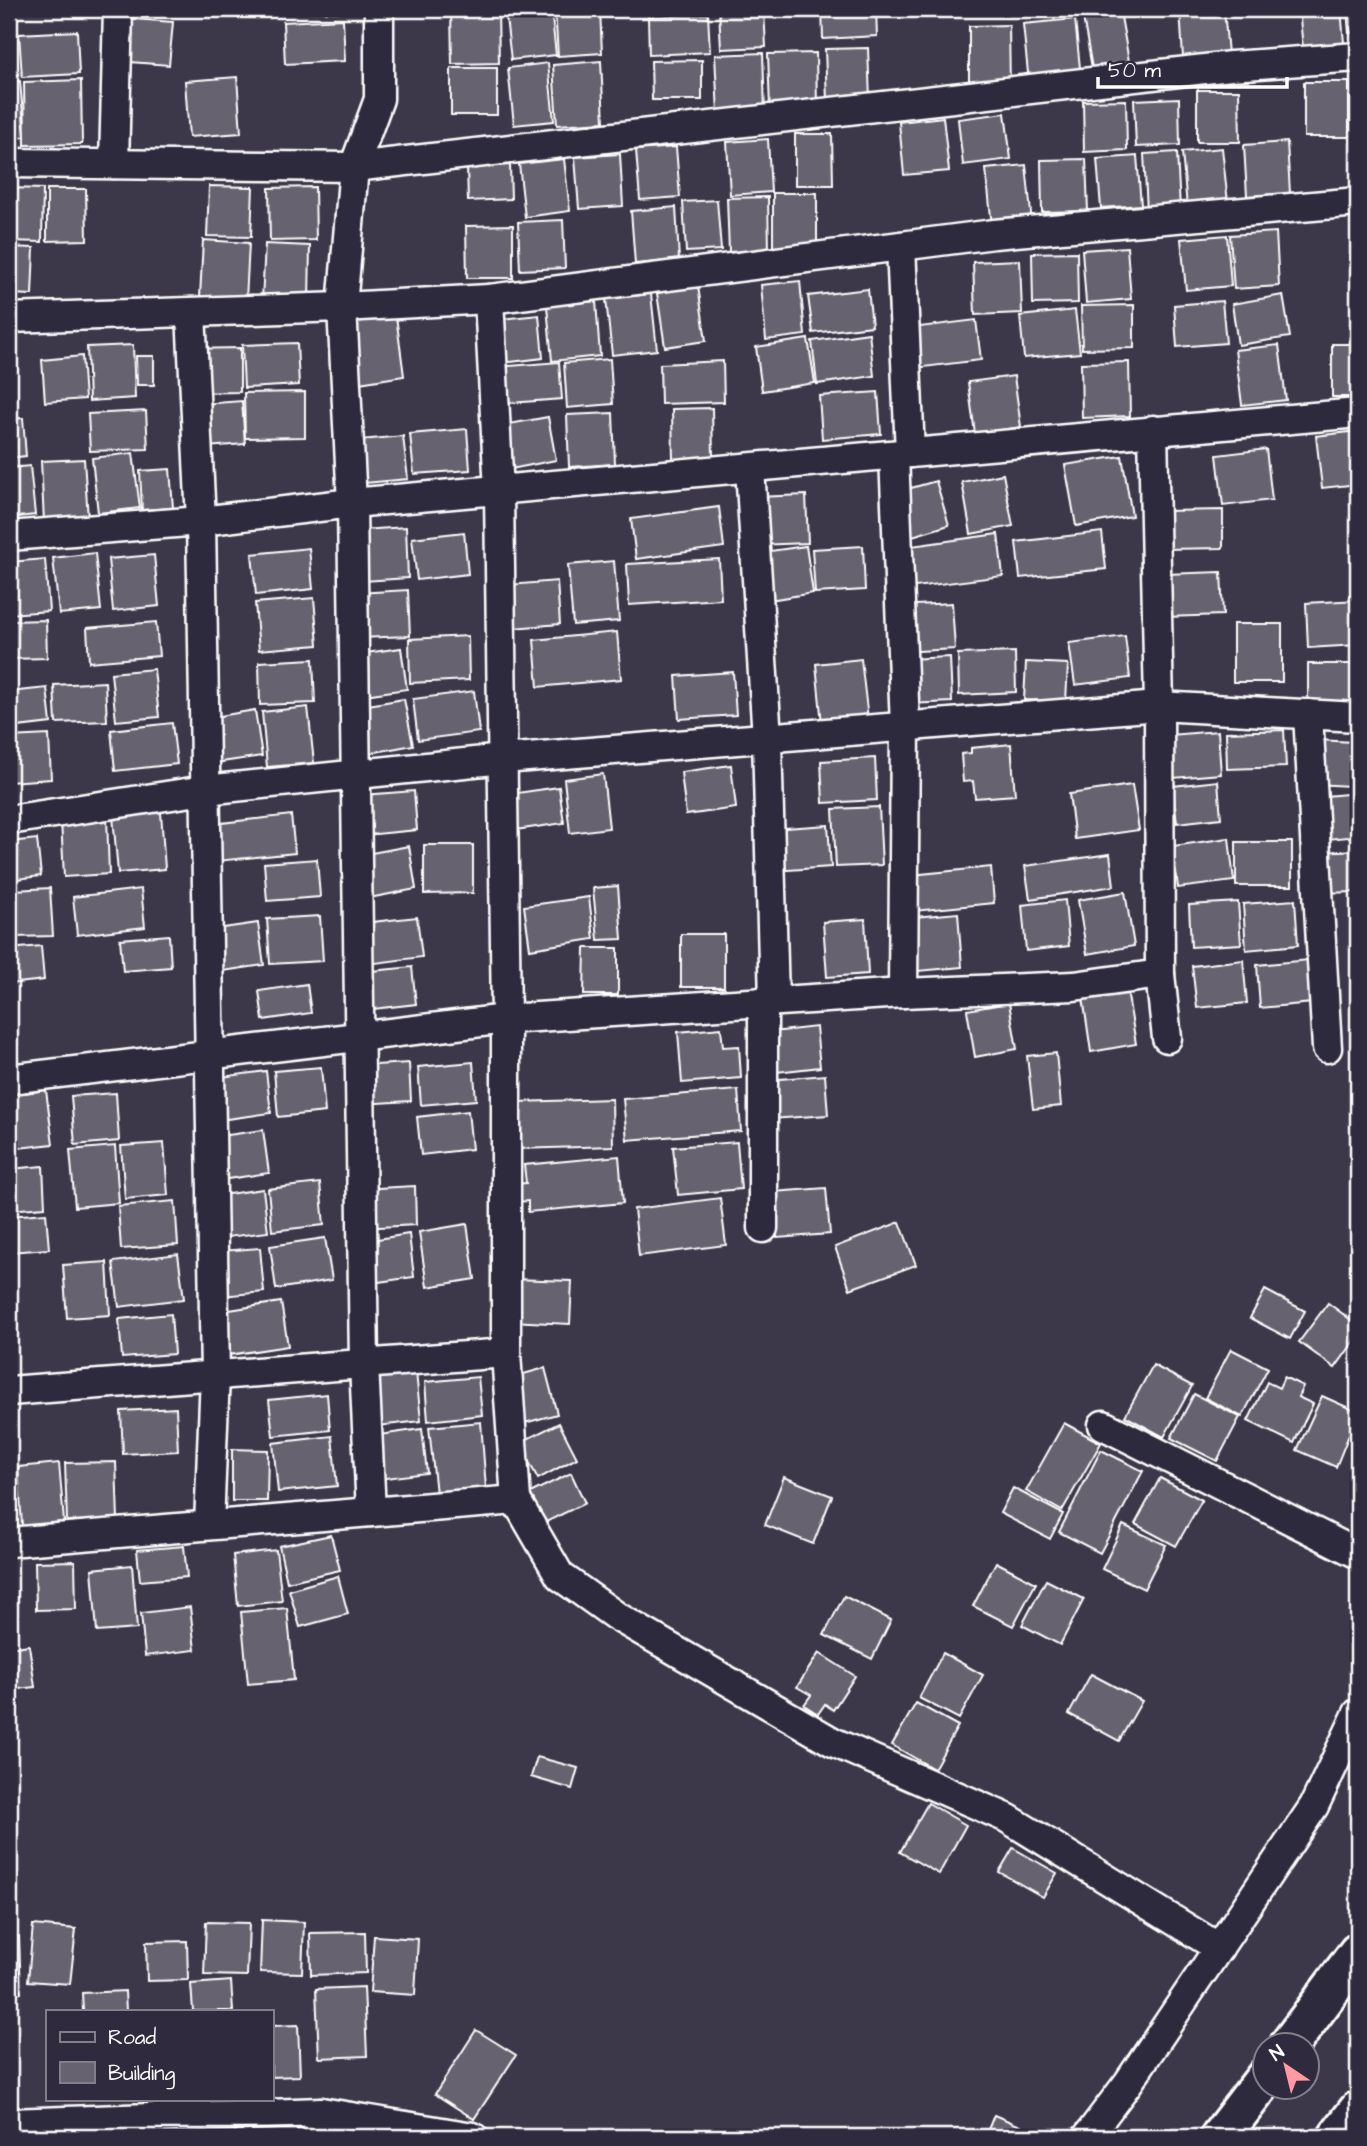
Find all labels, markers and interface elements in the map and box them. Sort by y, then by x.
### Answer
scale bar [1098,46,1286,90]
text: 50 m [1108,56,1162,85]
legend [46,2010,273,2100]
text: Road [108,2023,156,2052]
north arrow [1252,2030,1322,2100]
text: N [1264,2039,1290,2068]
text: Building [108,2059,176,2090]

